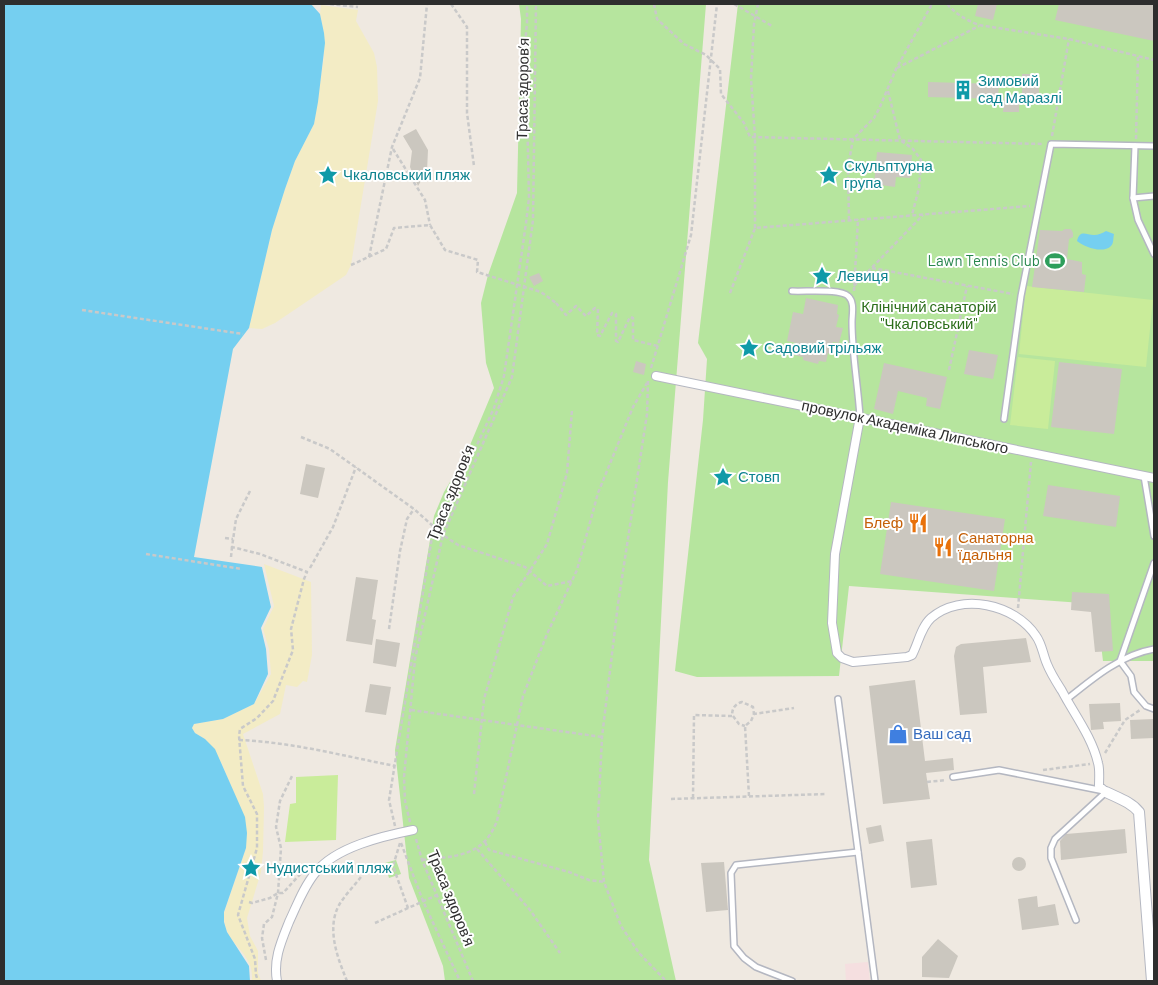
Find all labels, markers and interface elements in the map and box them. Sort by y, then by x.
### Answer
street label: Траса здоров’я [512,38,532,140]
place label: Зимовий сад Маразлі [978,71,1062,106]
building icon: Зимовий сад Маразлі [952,79,974,101]
place label: Скульптурна група [844,156,933,191]
place icon: Чкаловський пляж [317,164,339,186]
place icon: Скульптурна група [818,164,840,186]
place label: Чкаловський пляж [343,165,470,183]
sports icon: Lawn Tennis Club [1044,250,1066,272]
place label: Lawn Tennis Club [928,251,1040,269]
place icon: Левиця [811,265,833,287]
place label: Левиця [837,266,888,284]
park label: Клінічний санаторій "Чкаловський" [861,297,997,332]
place icon: Садовий трільяж [738,337,760,359]
place label: Садовий трільяж [764,338,881,356]
street label: провулок Академіка Липського [800,395,1010,457]
street label: Траса здоров’я [423,442,478,543]
place icon: Стовп [712,466,734,488]
place label: Стовп [738,467,780,485]
restaurant icon: Блеф [907,512,929,534]
place label: Блеф [864,513,903,531]
place label: Санаторна їдальня [957,528,1034,563]
restaurant icon: Санаторна їдальня [932,536,954,558]
shop icon: Ваш сад [887,723,909,745]
place label: Ваш сад [913,724,971,742]
street label: Траса здоров’я [424,847,479,948]
place icon: Нудистський пляж [240,857,262,879]
place label: Нудистський пляж [266,858,392,876]

